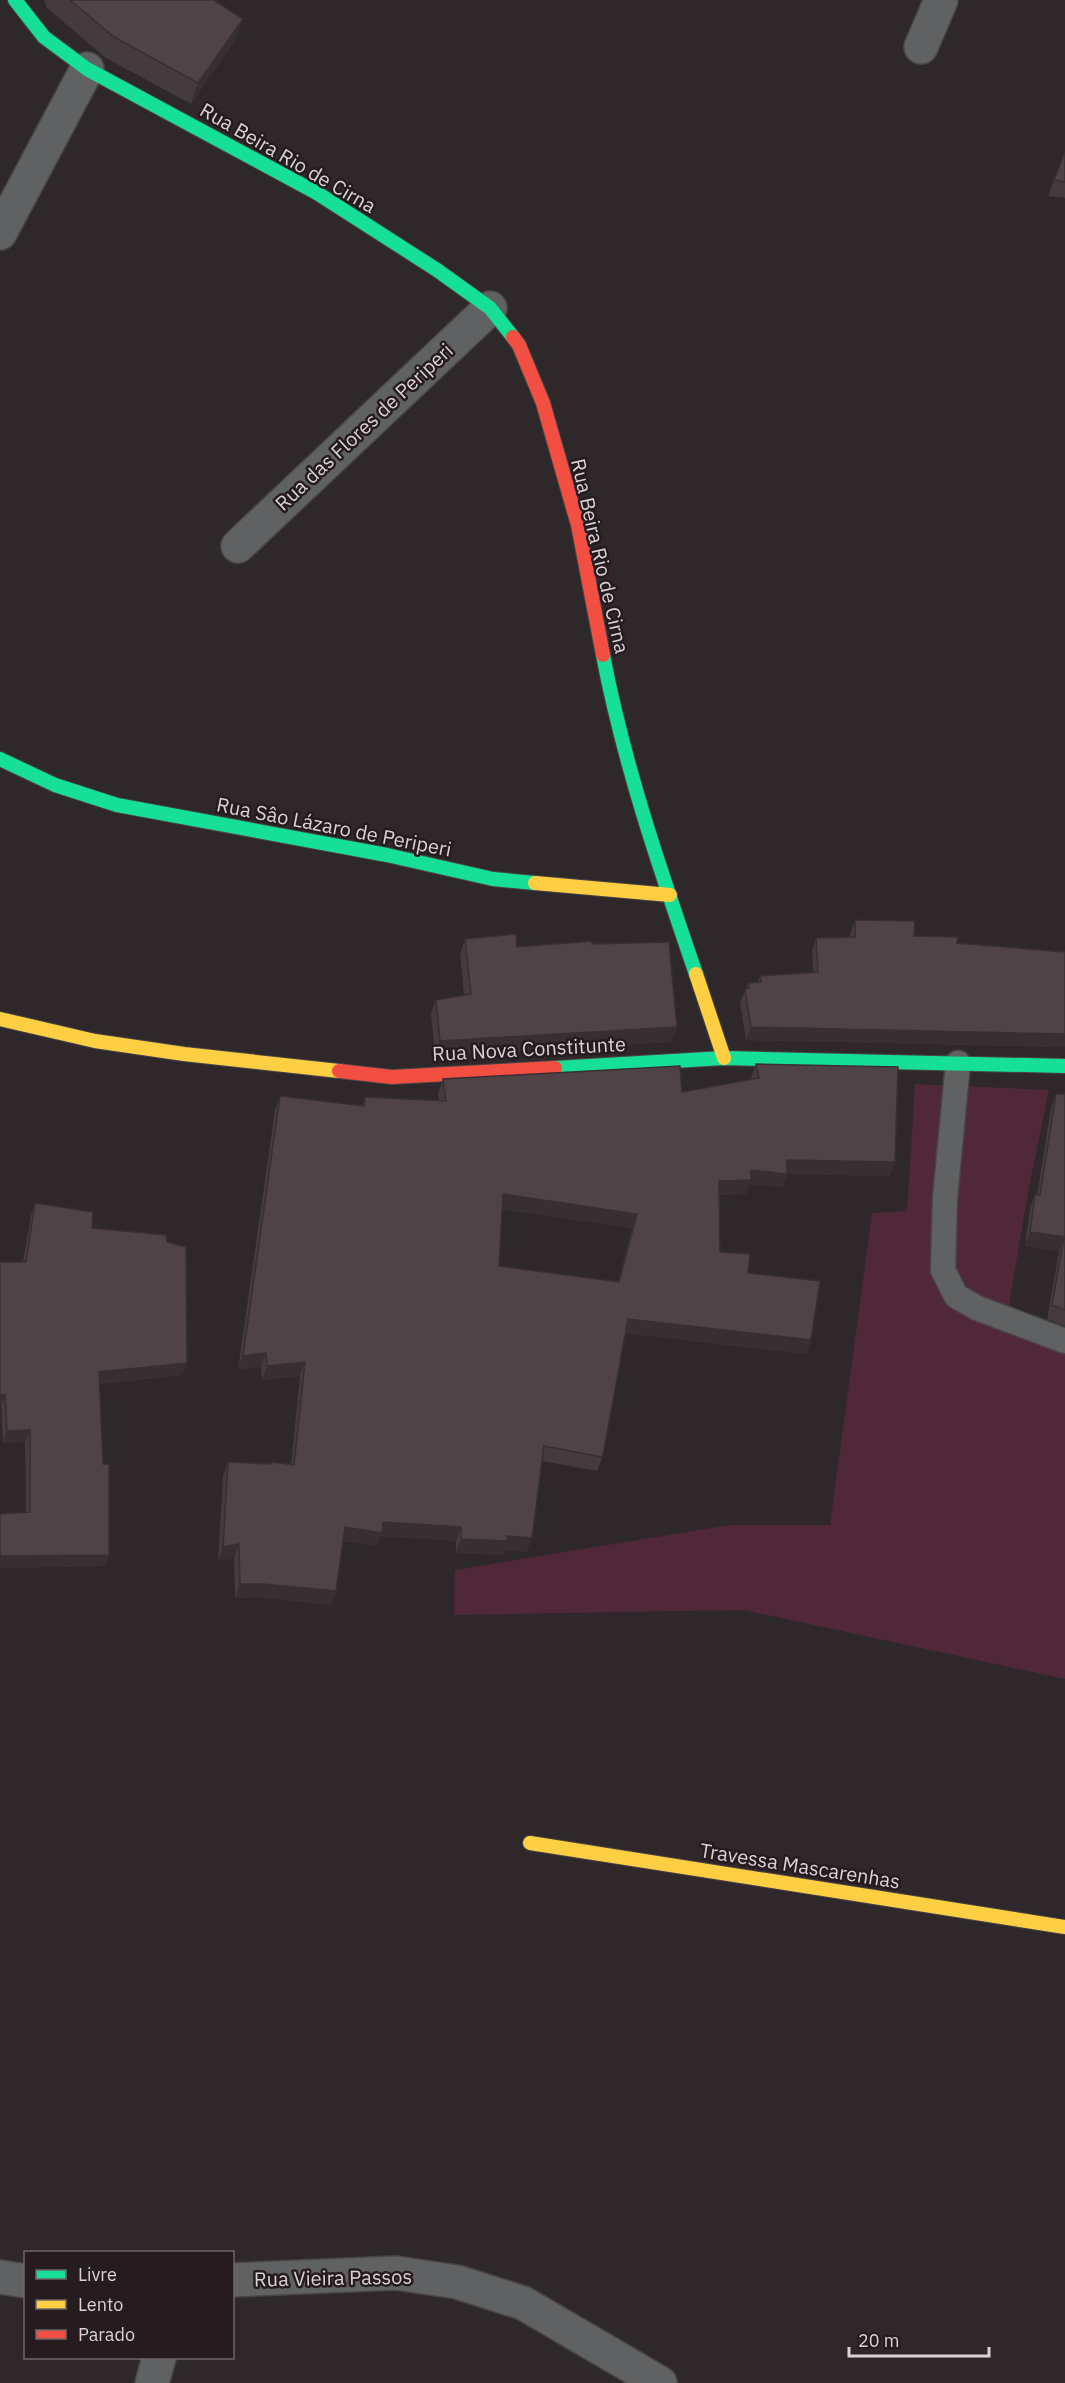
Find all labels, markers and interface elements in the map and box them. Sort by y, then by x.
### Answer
street label: Rua Beira Rio de Cirna [195,96,381,219]
street label: Rua das Flores de Periperi [269,337,458,516]
street label: Rua Beira Rio de Cirna [565,456,636,656]
street label: Rua Sâo Lázaro de Periperi [214,790,454,863]
street label: Rua Nova Constitunte [431,1030,627,1067]
street label: Travessa Mascarenhas [698,1836,902,1895]
legend [24,2251,234,2359]
text: Livre [78,2263,117,2286]
street label: Rua Vieira Passos [254,2263,412,2292]
text: Lento [78,2293,123,2316]
scale bar [849,2320,988,2358]
text: Parado [78,2323,135,2346]
text: 20 m [858,2329,900,2352]

